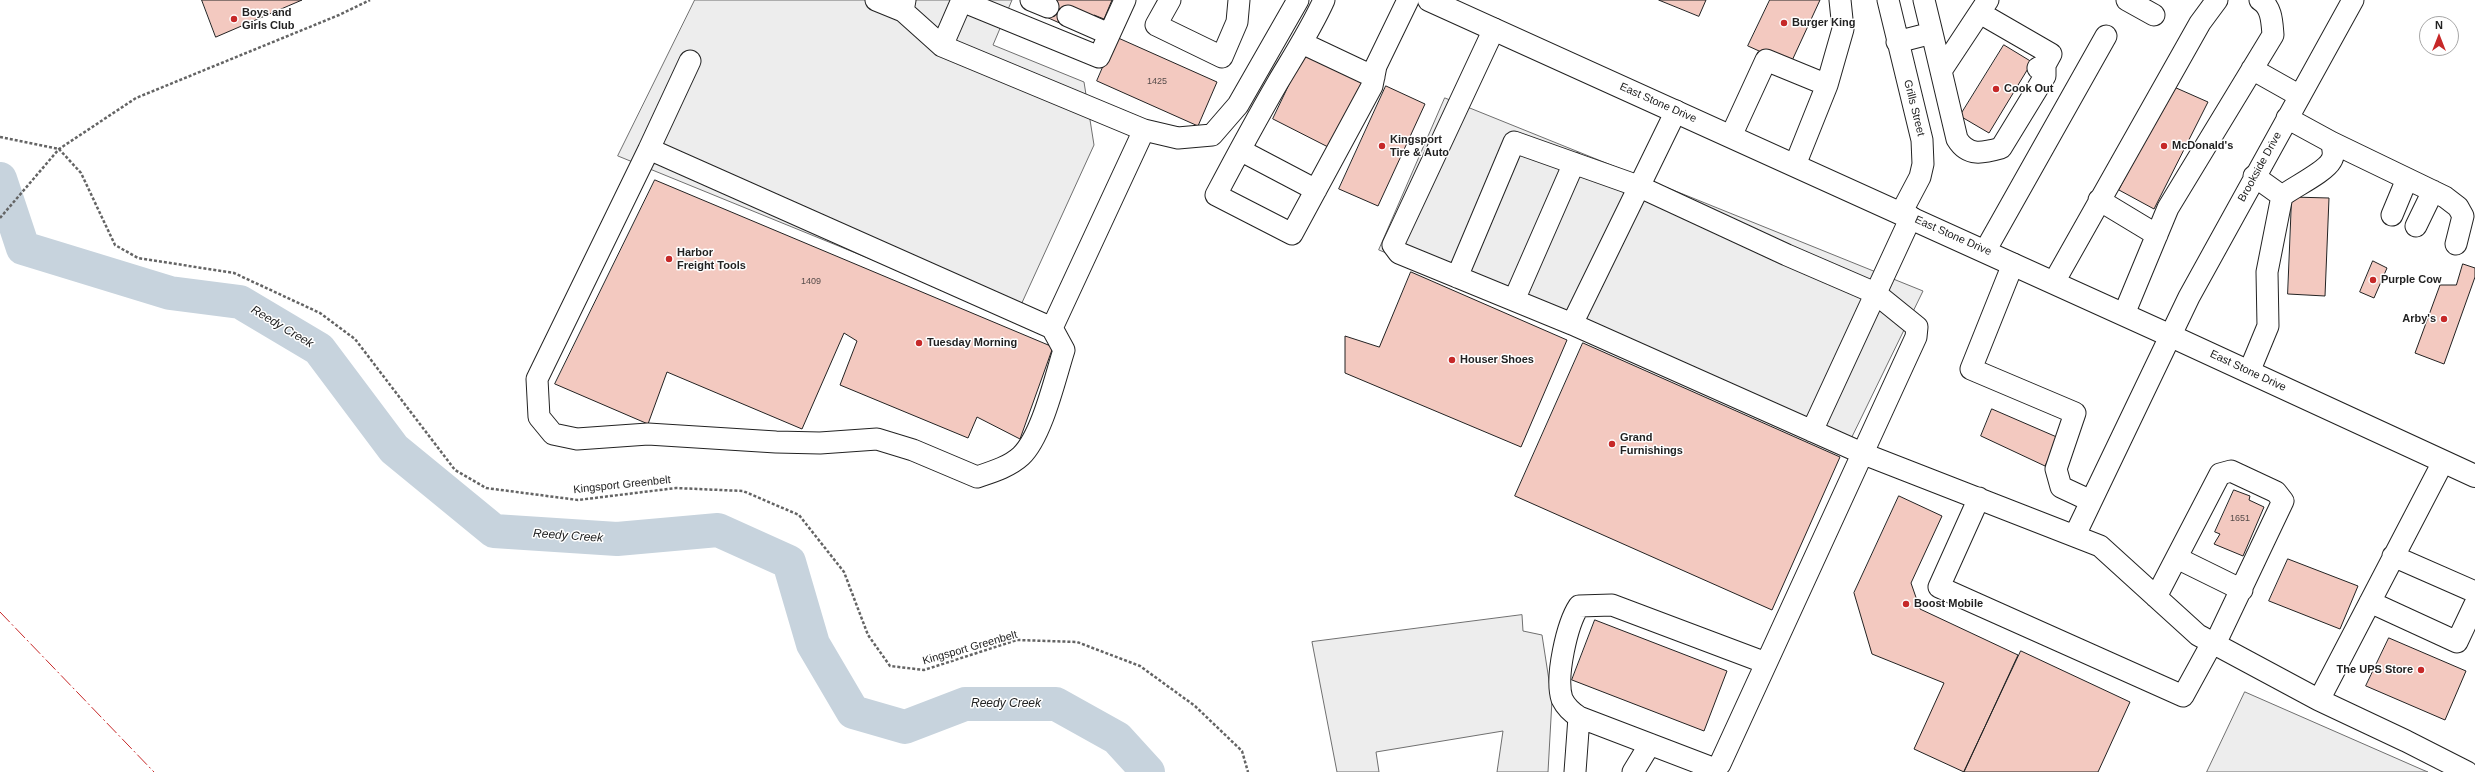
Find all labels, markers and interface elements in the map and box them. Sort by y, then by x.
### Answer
place label: Boys and Girls Club [242,6,295,32]
marker: Boys and Girls Club [229,14,239,24]
place label: Burger King [1792,16,1856,30]
north arrow [2419,16,2459,56]
marker: Burger King [1779,18,1789,28]
text: N [2435,19,2443,31]
house number: 1425 [1147,77,1167,87]
street label: Grills Street [1901,79,1927,137]
street label: East Stone Drive [1618,80,1698,126]
place label: Cook Out [2004,82,2053,96]
marker: Cook Out [1991,84,2001,94]
street label: Brookside Drive [2235,130,2285,204]
place label: Kingsport Tire & Auto [1390,133,1449,159]
place label: McDonald's [2172,139,2233,153]
marker: Kingsport Tire & Auto [1377,141,1387,151]
marker: McDonald's [2159,141,2169,151]
street label: East Stone Drive [1913,213,1993,259]
place label: Harbor Freight Tools [677,246,746,272]
marker: Harbor Freight Tools [664,254,674,264]
place label: Purple Cow [2381,273,2442,287]
marker: Purple Cow [2368,275,2378,285]
house number: 1409 [801,277,821,287]
water label: Reedy Creek [248,303,316,351]
place label: Arby's [2402,312,2436,326]
marker: Arby's [2439,314,2449,324]
place label: Tuesday Morning [927,336,1017,350]
marker: Tuesday Morning [914,338,924,348]
street label: East Stone Drive [2208,348,2288,394]
place label: Houser Shoes [1460,353,1534,367]
marker: Houser Shoes [1447,355,1457,365]
place label: Grand Furnishings [1620,431,1683,457]
marker: Grand Furnishings [1607,439,1617,449]
street label: Kingsport Greenbelt [573,473,671,497]
house number: 1651 [2230,514,2250,524]
water label: Reedy Creek [533,526,603,546]
place label: Boost Mobile [1914,597,1983,611]
marker: Boost Mobile [1901,599,1911,609]
street label: Kingsport Greenbelt [921,628,1019,668]
place label: The UPS Store [2337,663,2413,677]
marker: The UPS Store [2416,665,2426,675]
water label: Reedy Creek [971,697,1041,711]

